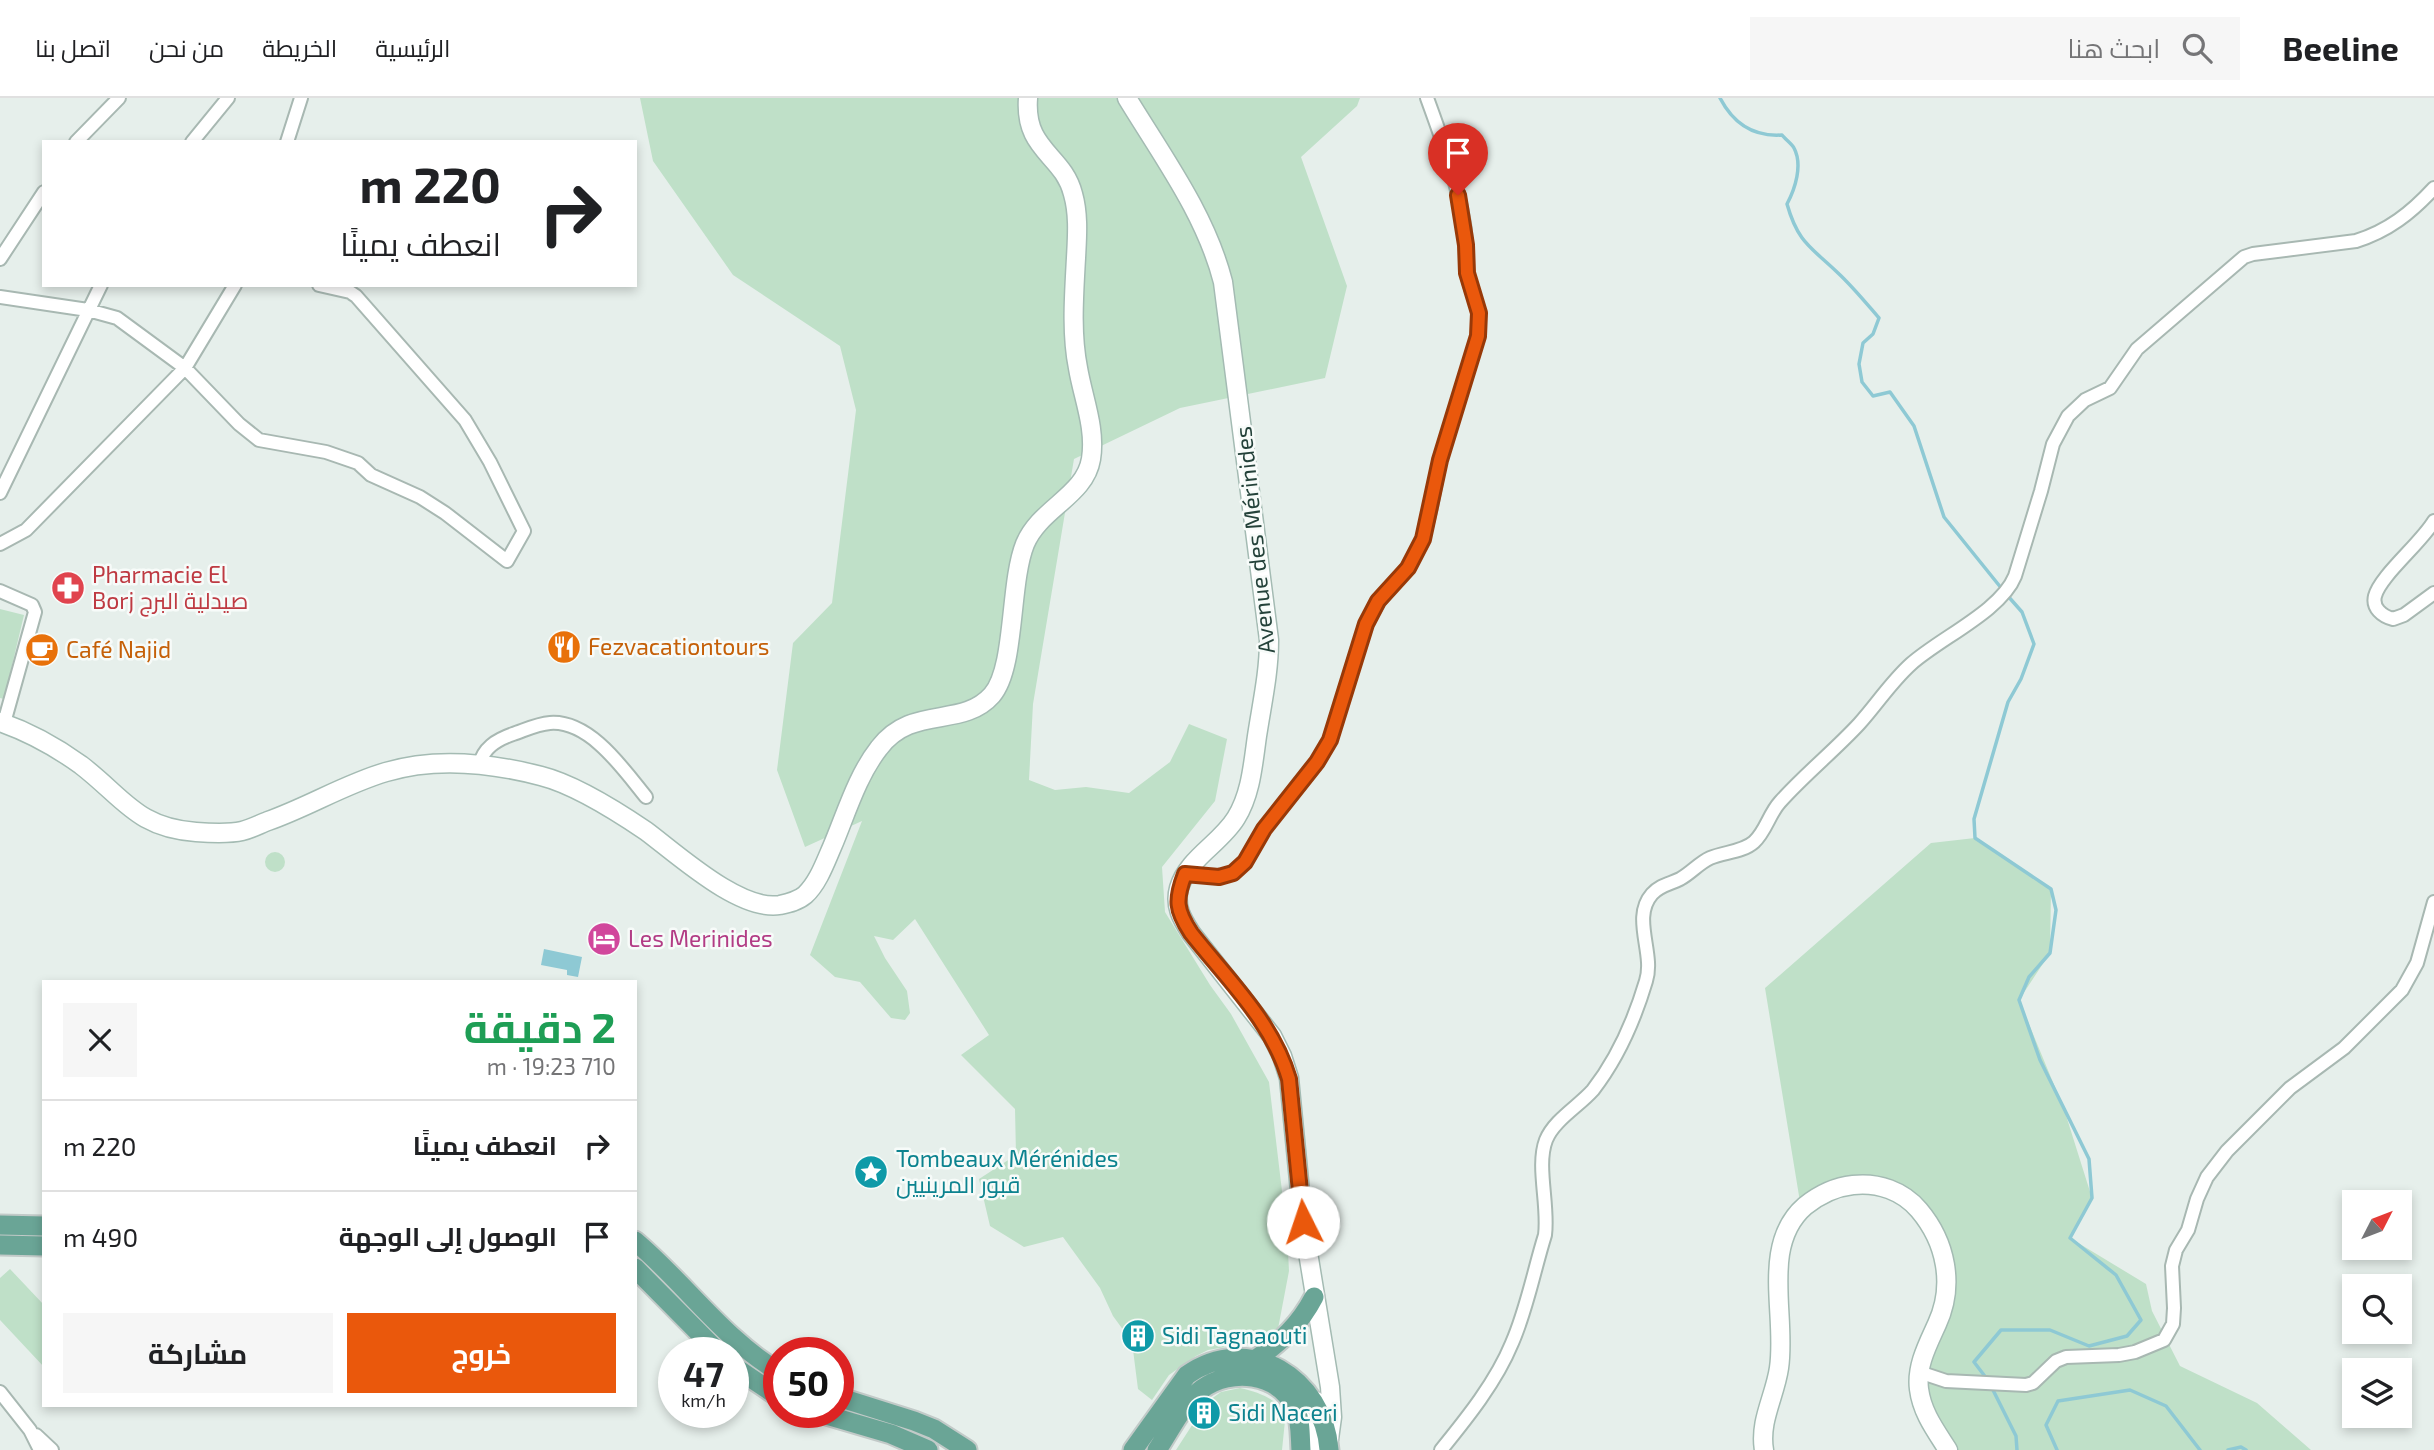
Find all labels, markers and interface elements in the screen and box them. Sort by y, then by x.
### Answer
search box [1750,17,2240,80]
text: Beeline [2282,28,2399,68]
icon: search [2178,29,2216,67]
text: ابحث هنا [2068,32,2160,63]
text: اتصل بنا [35,33,111,62]
text: من نحن [149,33,224,62]
text: الخريطة [262,33,337,62]
text: الرئيسية [375,33,450,62]
pin [1428,123,1488,195]
icon: arrive [1439,134,1477,172]
text: 220 m [359,154,501,213]
icon: right [525,168,616,259]
text: انعطف يمينًا [340,224,501,262]
street label: Avenue des Mérinides [1228,425,1280,655]
place label: Pharmacie El Borj صيدلية البرج [92,560,248,617]
pharmacy icon: Pharmacie El Borj صيدلية البرج [49,569,87,607]
restaurant icon: Fezvacationtours [545,628,583,666]
cafe icon: Café Najid [23,631,61,669]
place label: Fezvacationtours [588,632,769,660]
place label: Café Najid [66,635,171,663]
hotel icon: Les Merinides [585,920,623,958]
place label: Les Merinides [628,924,773,952]
text: 2 دقيقة [464,1001,616,1051]
button: close [63,1003,137,1077]
text: 710 m · 19:23 [487,1052,616,1080]
icon: right [578,1127,616,1165]
text: انعطف يمينًا [413,1129,557,1160]
text: 220 m [63,1130,137,1161]
place label: Tombeaux Mérénides قبور المرينيين [896,1144,1119,1199]
place icon: Tombeaux Mérénides قبور المرينيين [852,1153,890,1191]
position arrow [1266,1185,1340,1259]
north arrow [2342,1190,2412,1260]
map controls [2342,1190,2412,1428]
icon: arrive [578,1218,616,1256]
text: الوصول إلى الوجهة [339,1220,557,1251]
text: 490 m [63,1221,138,1252]
button: search [2342,1274,2412,1344]
button: مشاركة [63,1313,333,1393]
button: خروج [347,1313,616,1393]
building icon: Sidi Tagnaouti [1119,1317,1157,1355]
place label: Sidi Tagnaouti [1162,1321,1307,1349]
speed limit sign: 50 [763,1337,854,1428]
text: 47 [683,1352,724,1394]
button: layers [2342,1358,2412,1428]
text: km/h [681,1389,726,1411]
building icon: Sidi Naceri [1185,1394,1223,1432]
place label: Sidi Naceri [1228,1398,1338,1426]

